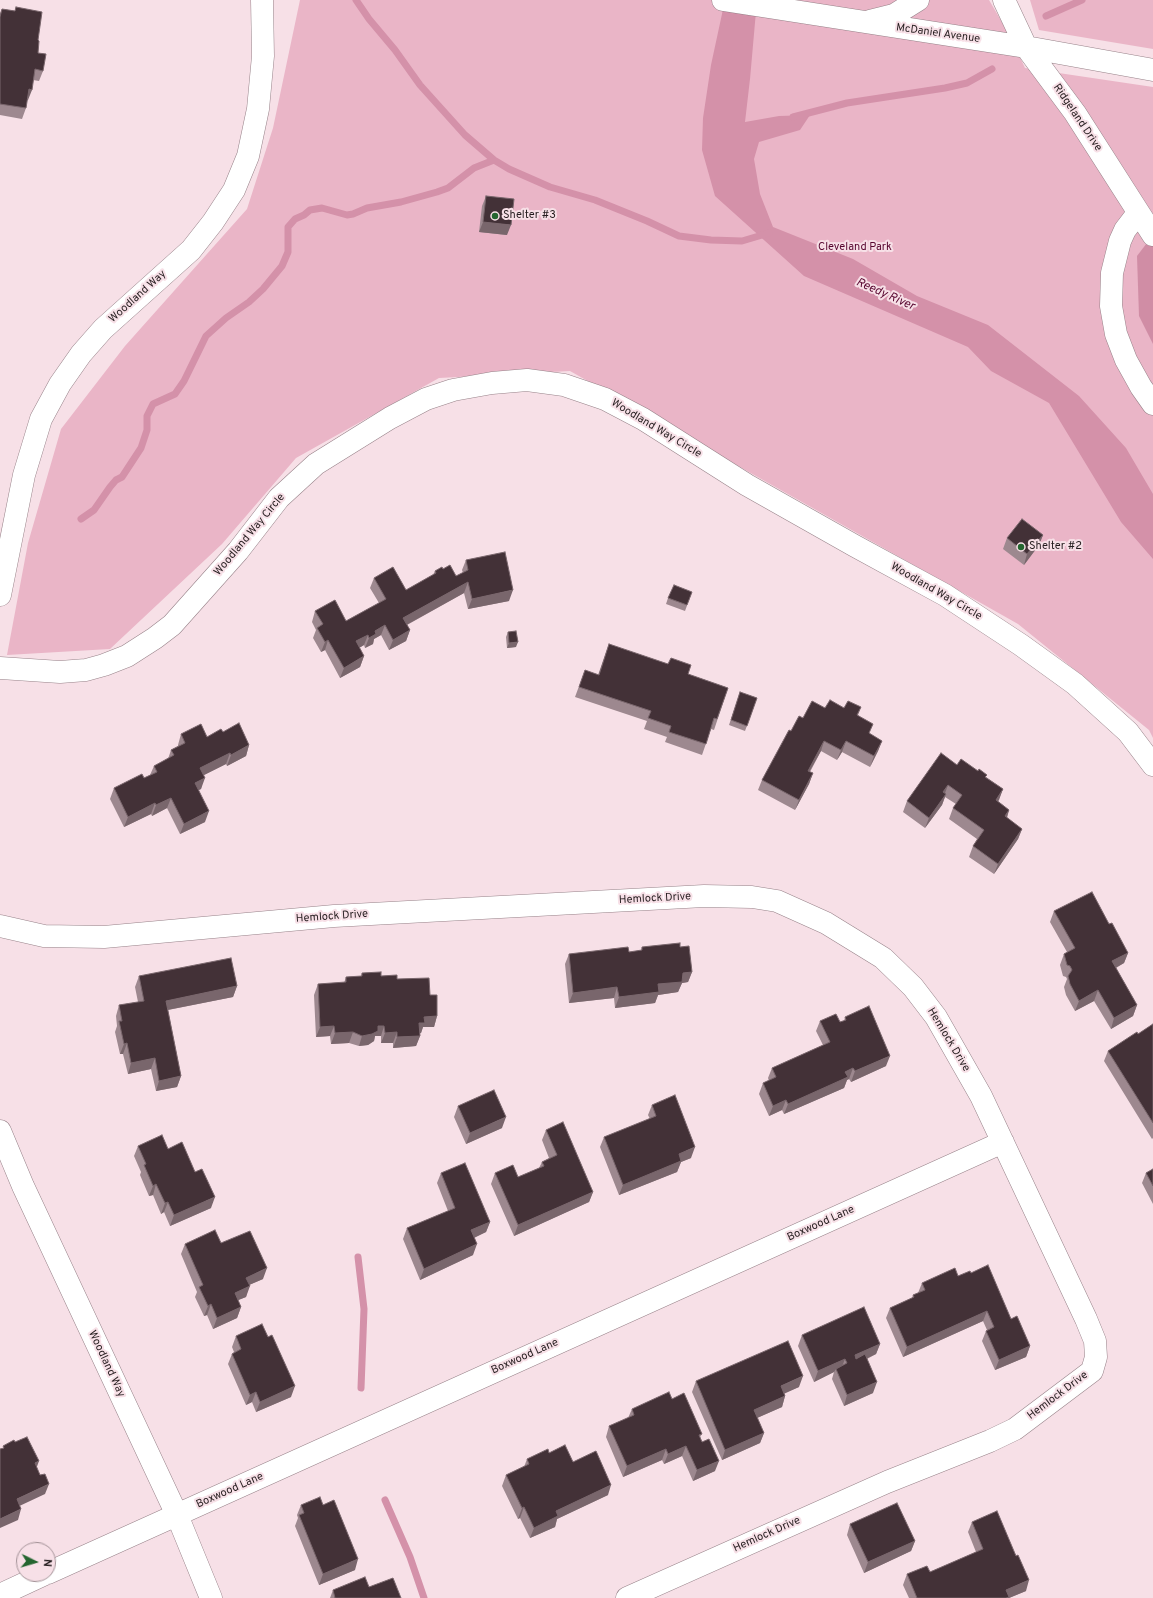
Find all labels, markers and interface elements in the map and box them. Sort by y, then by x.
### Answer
street label: McDaniel Avenue [895,22,981,46]
street label: Ridgeland Drive [1050,82,1104,154]
place label: Shelter #3 [503,209,556,223]
marker: Shelter #3 [490,211,500,221]
park label: Cleveland Park [818,241,892,255]
street label: Woodland Way [107,268,169,326]
water label: Reedy River [853,276,917,314]
street label: Woodland Way Circle [608,397,704,461]
street label: Woodland Way Circle [212,491,288,579]
place label: Shelter #2 [1029,540,1082,554]
marker: Shelter #2 [1016,542,1026,552]
street label: Woodland Way Circle [888,561,984,623]
street label: Hemlock Drive [619,891,691,907]
street label: Hemlock Drive [296,908,368,926]
street label: Hemlock Drive [924,1006,972,1074]
street label: Boxwood Lane [785,1203,857,1245]
street label: Woodland Way [85,1328,127,1400]
street label: Boxwood Lane [489,1336,561,1378]
street label: Hemlock Drive [1025,1369,1091,1423]
street label: Boxwood Lane [194,1470,266,1512]
street label: Hemlock Drive [731,1514,803,1556]
north arrow [16,1542,56,1582]
text: N [40,1558,54,1568]

